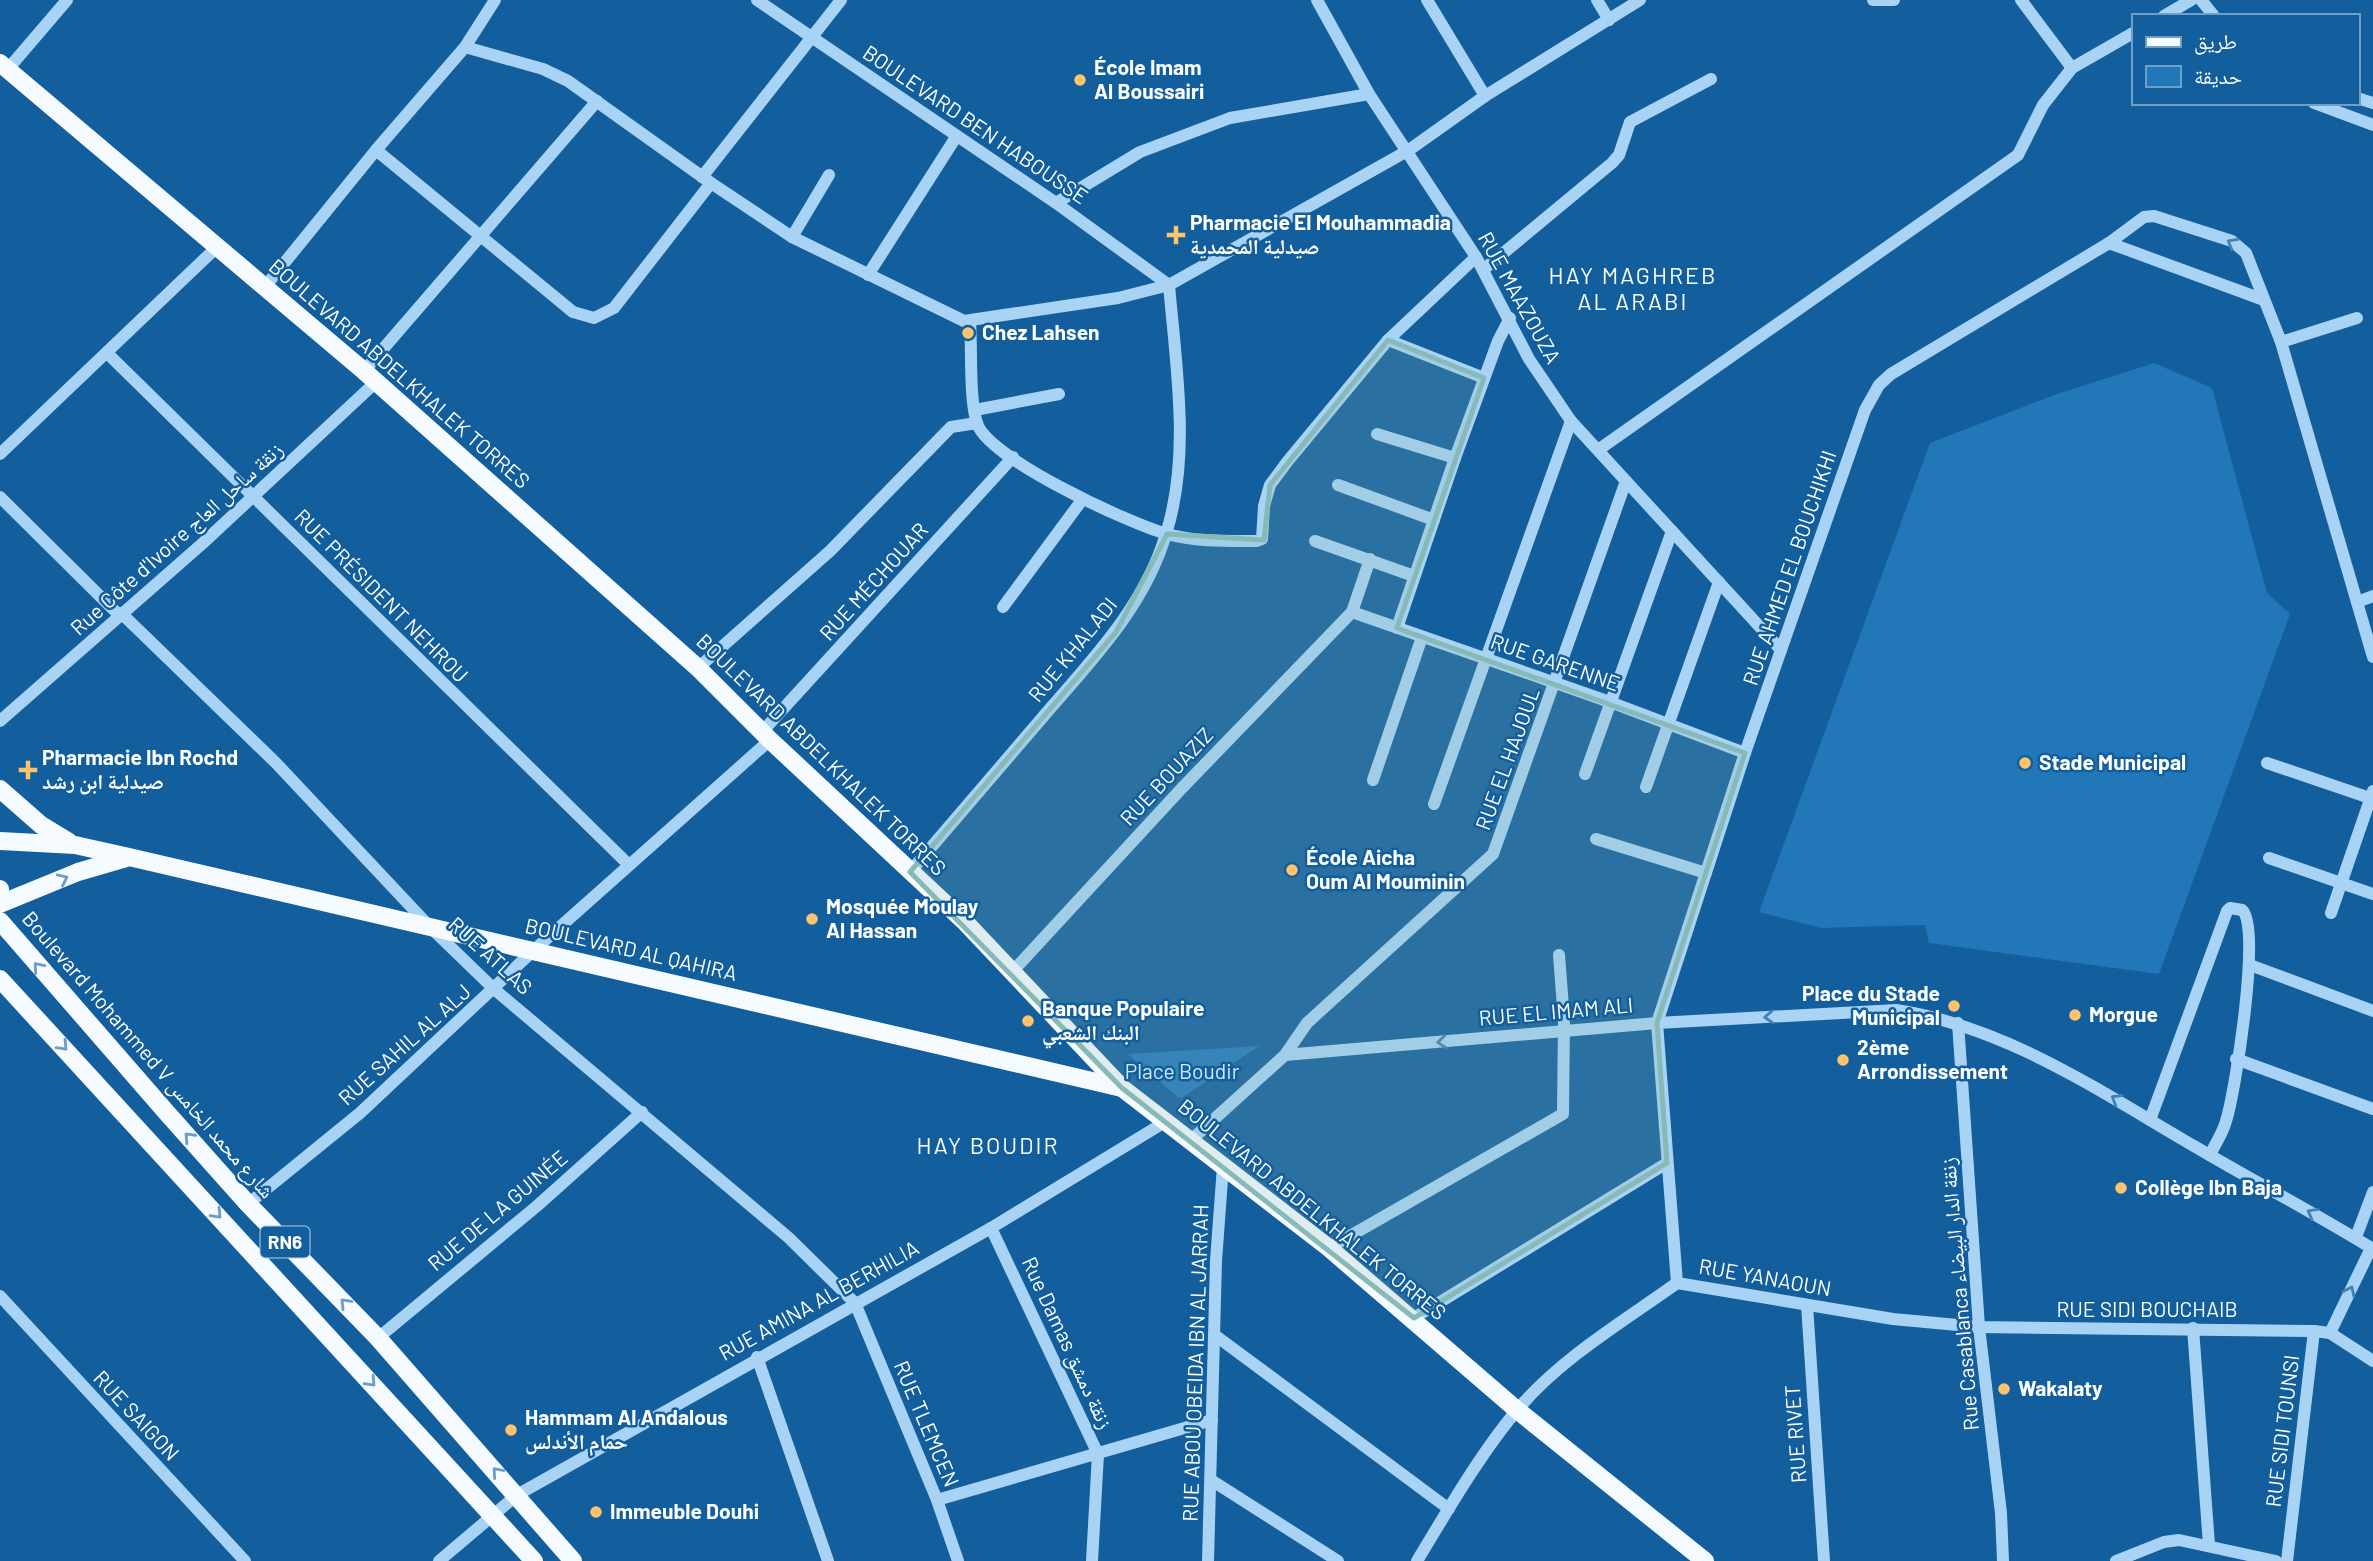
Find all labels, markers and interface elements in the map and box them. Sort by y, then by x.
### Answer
legend [2132,14,2359,105]
text: طريق [2194,28,2237,55]
street label: BOULEVARD BEN HABOUSSE [859,39,1093,208]
place label: École Imam Al Boussairi [1094,54,1204,103]
text: حديقة [2194,63,2242,88]
marker: École Imam Al Boussairi [1072,72,1088,88]
place label: Pharmacie El Mouhammadia صيدلية المحمدية [1190,209,1451,259]
marker: Pharmacie El Mouhammadia صيدلية المحمدية [1168,227,1184,243]
street label: RUE MAAZOUZA [1474,227,1567,368]
one-way arrow [2226,238,2239,251]
street label: BOULEVARD ABDELKHALEK TORRES [265,253,535,493]
district label: HAY MAGHREB AL ARABI [1549,261,1717,315]
place label: Chez Lahsen [982,319,1100,344]
marker: Chez Lahsen [960,325,976,341]
street label: Rue Côte d'Ivoire زنقة ساحل العاج [65,436,289,641]
street label: RUE AHMED EL BOUCHIKHI [1737,447,1841,688]
street label: RUE PRÉSIDENT NEHROU [290,503,474,687]
street label: RUE MÉCHOUAR [814,517,932,645]
street label: RUE KHALADI [1022,592,1121,706]
street label: BOULEVARD ABDELKHALEK TORRES [692,628,952,880]
street label: RUE GARENNE [1488,628,1623,695]
street label: RUE EL HAJOUL [1469,684,1544,833]
street label: RUE BOUAZIZ [1114,722,1218,830]
place label: Pharmacie Ibn Rochd صيدلية ابن رشد [42,744,238,795]
place label: Stade Municipal [2039,749,2186,774]
marker: Stade Municipal [2017,755,2033,771]
marker: Pharmacie Ibn Rochd صيدلية ابن رشد [20,762,36,778]
place label: École Aicha Oum Al Mouminin [1306,844,1465,893]
marker: École Aicha Oum Al Mouminin [1284,862,1300,878]
one-way arrow [56,873,68,887]
place label: Mosquée Moulay Al Hassan [826,893,979,942]
street label: Boulevard Mohammed V شارع محمد الخامس [16,905,281,1204]
street label: RUE ATLAS [444,911,538,999]
marker: Mosquée Moulay Al Hassan [804,911,820,927]
street label: BOULEVARD AL QAHIRA [523,912,740,985]
one-way arrow [34,962,46,975]
street label: RUE SAHIL AL ALJ [333,978,475,1110]
place label: Place du Stade Municipal [1802,980,1940,1029]
street label: RUE EL IMAM ALI [1478,991,1634,1030]
place label: Banque Populaire البنك الشعبي [1042,995,1204,1049]
marker: Place du Stade Municipal [1946,998,1962,1014]
place label: Morgue [2089,1001,2158,1026]
marker: Morgue [2067,1007,2083,1023]
one-way arrow [1763,1009,1774,1024]
marker: Banque Populaire البنك الشعبي [1020,1013,1036,1029]
one-way arrow [1436,1034,1448,1049]
place label: 2ème Arrondissement [1857,1034,2008,1083]
one-way arrow [55,1038,68,1051]
marker: 2ème Arrondissement [1835,1052,1851,1068]
park label: Place Boudir [1125,1058,1240,1083]
street label: BOULEVARD ABDELKHALEK TORRES [1174,1093,1452,1325]
one-way arrow [2110,1094,2123,1107]
district label: HAY BOUDIR [917,1131,1059,1159]
one-way arrow [185,1132,197,1145]
street label: RUE DE LA GUINÉE [422,1144,572,1275]
street label: Rue Casablanca زنقة الدار البيضاء [1934,1156,1984,1432]
place label: Collège Ibn Baja [2135,1174,2282,1199]
marker: Collège Ibn Baja [2113,1180,2129,1196]
street label: RUE ABOU OBEIDA IBN AL JARRAH [1176,1204,1213,1522]
one-way arrow [208,1206,221,1219]
one-way arrow [2307,1208,2320,1221]
road number: RN6 [260,1226,310,1258]
street label: RUE AMINA AL BERHILIA [714,1234,923,1365]
street label: Rue Damas زنقة دمشق [1016,1252,1119,1433]
street label: RUE YANAOUN [1697,1253,1833,1300]
one-way arrow [2342,1286,2356,1298]
street label: RUE SIDI BOUCHAIB [2056,1296,2238,1321]
one-way arrow [340,1298,353,1311]
street label: RUE SIDI TOUNSI [2260,1353,2303,1508]
street label: RUE TLEMCEN [890,1357,965,1490]
street label: RUE SAIGON [89,1365,185,1465]
one-way arrow [362,1374,375,1387]
place label: Wakalaty [2018,1375,2103,1400]
marker: Wakalaty [1996,1381,2012,1397]
street label: RUE RIVET [1779,1384,1810,1484]
place label: Hammam Al Andalous حمام الأندلس [525,1404,728,1456]
marker: Hammam Al Andalous حمام الأندلس [503,1422,519,1438]
one-way arrow [493,1467,505,1480]
place label: Immeuble Douhi [610,1498,759,1523]
marker: Immeuble Douhi [588,1504,604,1520]

